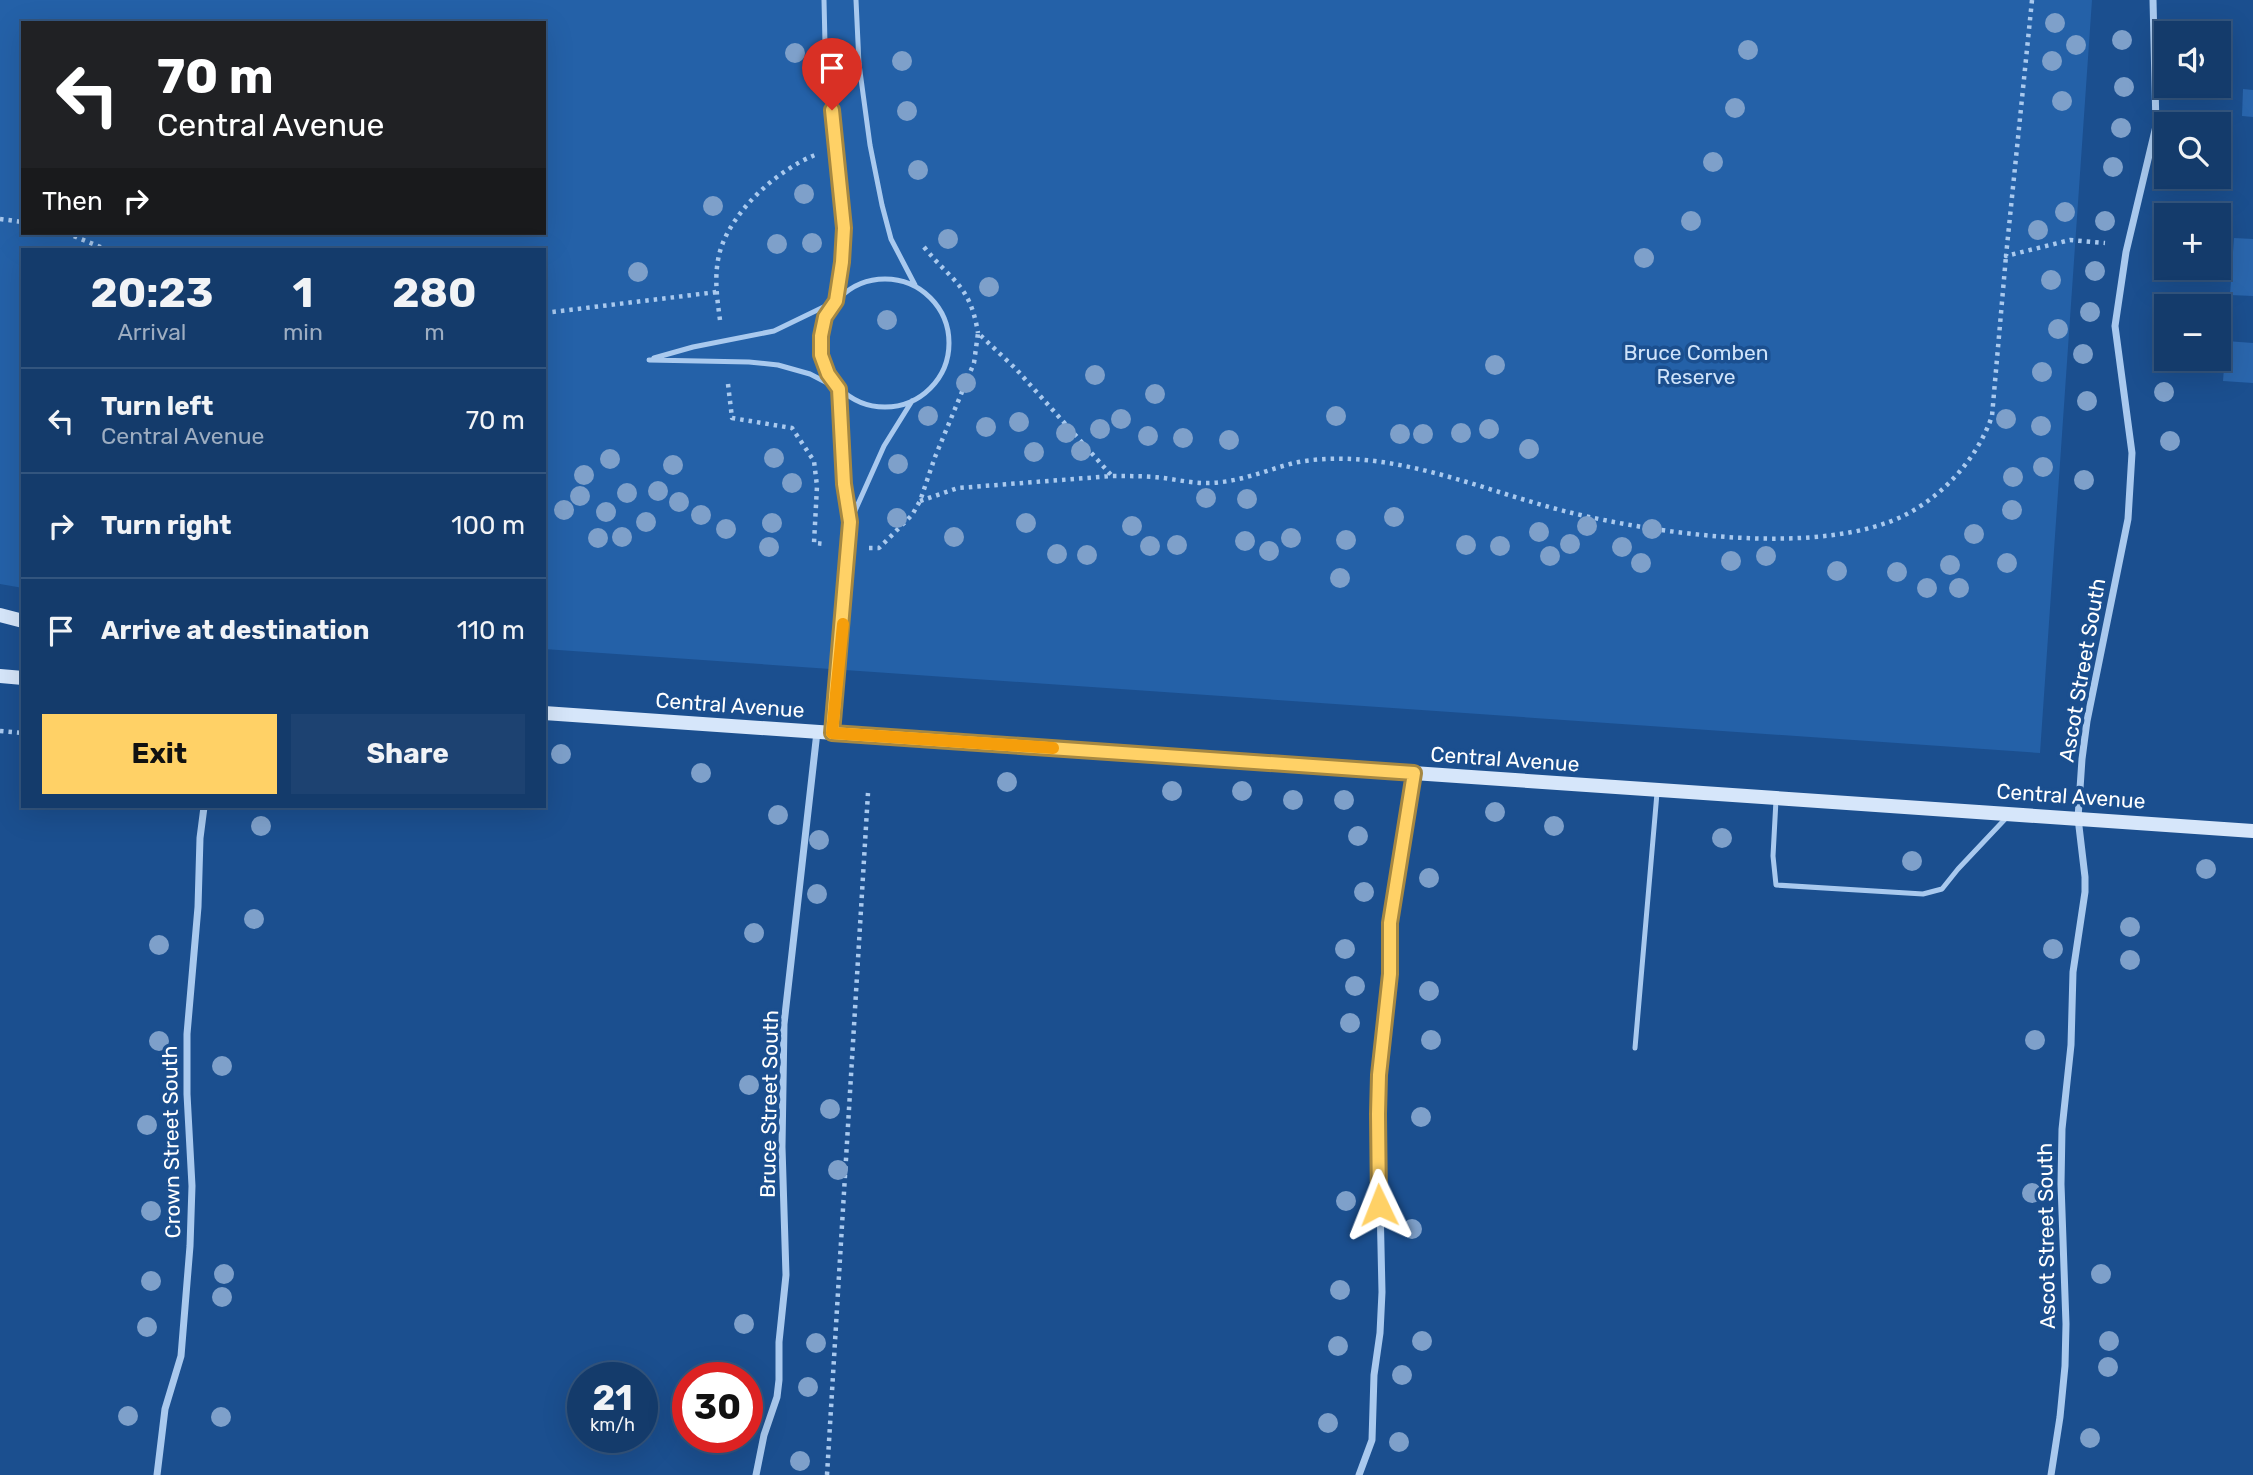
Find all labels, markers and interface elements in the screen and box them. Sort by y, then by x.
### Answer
map controls [2154,21,2231,371]
button: sound [2154,21,2231,98]
pin [802,38,862,110]
text: 70 m [157,47,274,105]
icon: left [42,49,133,140]
icon: arrive [813,49,851,87]
text: Central Avenue [157,106,384,144]
button: search [2154,112,2231,189]
icon: right [117,182,155,220]
text: Then [42,186,103,217]
button: + [2154,203,2231,280]
text: 20:23 [90,268,214,318]
text: 1 [292,268,313,318]
text: 280 [392,268,477,318]
button: − [2154,294,2231,371]
text: Arrival [117,318,186,346]
text: min [283,318,323,346]
text: m [424,318,445,346]
park label: Bruce Comben Reserve [1624,340,1768,389]
text: Turn left [101,391,213,422]
icon: left [42,402,80,440]
text: 70 m [466,405,525,436]
text: Central Avenue [101,422,264,450]
icon: right [42,507,80,545]
text: Turn right [101,510,231,541]
text: 100 m [451,510,525,541]
street label: Ascot Street South [2054,576,2110,764]
icon: arrive [42,612,80,650]
text: Arrive at destination [101,615,369,646]
text: 110 m [457,615,525,646]
street label: Central Avenue [655,687,805,723]
button: Exit [42,714,277,794]
button: Share [291,714,525,794]
street label: Central Avenue [1430,741,1580,777]
street label: Central Avenue [1996,778,2146,814]
street label: Bruce Street South [755,1010,783,1198]
street label: Crown Street South [157,1045,185,1239]
street label: Ascot Street South [2032,1143,2060,1329]
position arrow [1342,1168,1416,1242]
speed limit sign: 30 [672,1362,763,1453]
text: 21 [592,1377,633,1419]
text: km/h [590,1414,635,1436]

